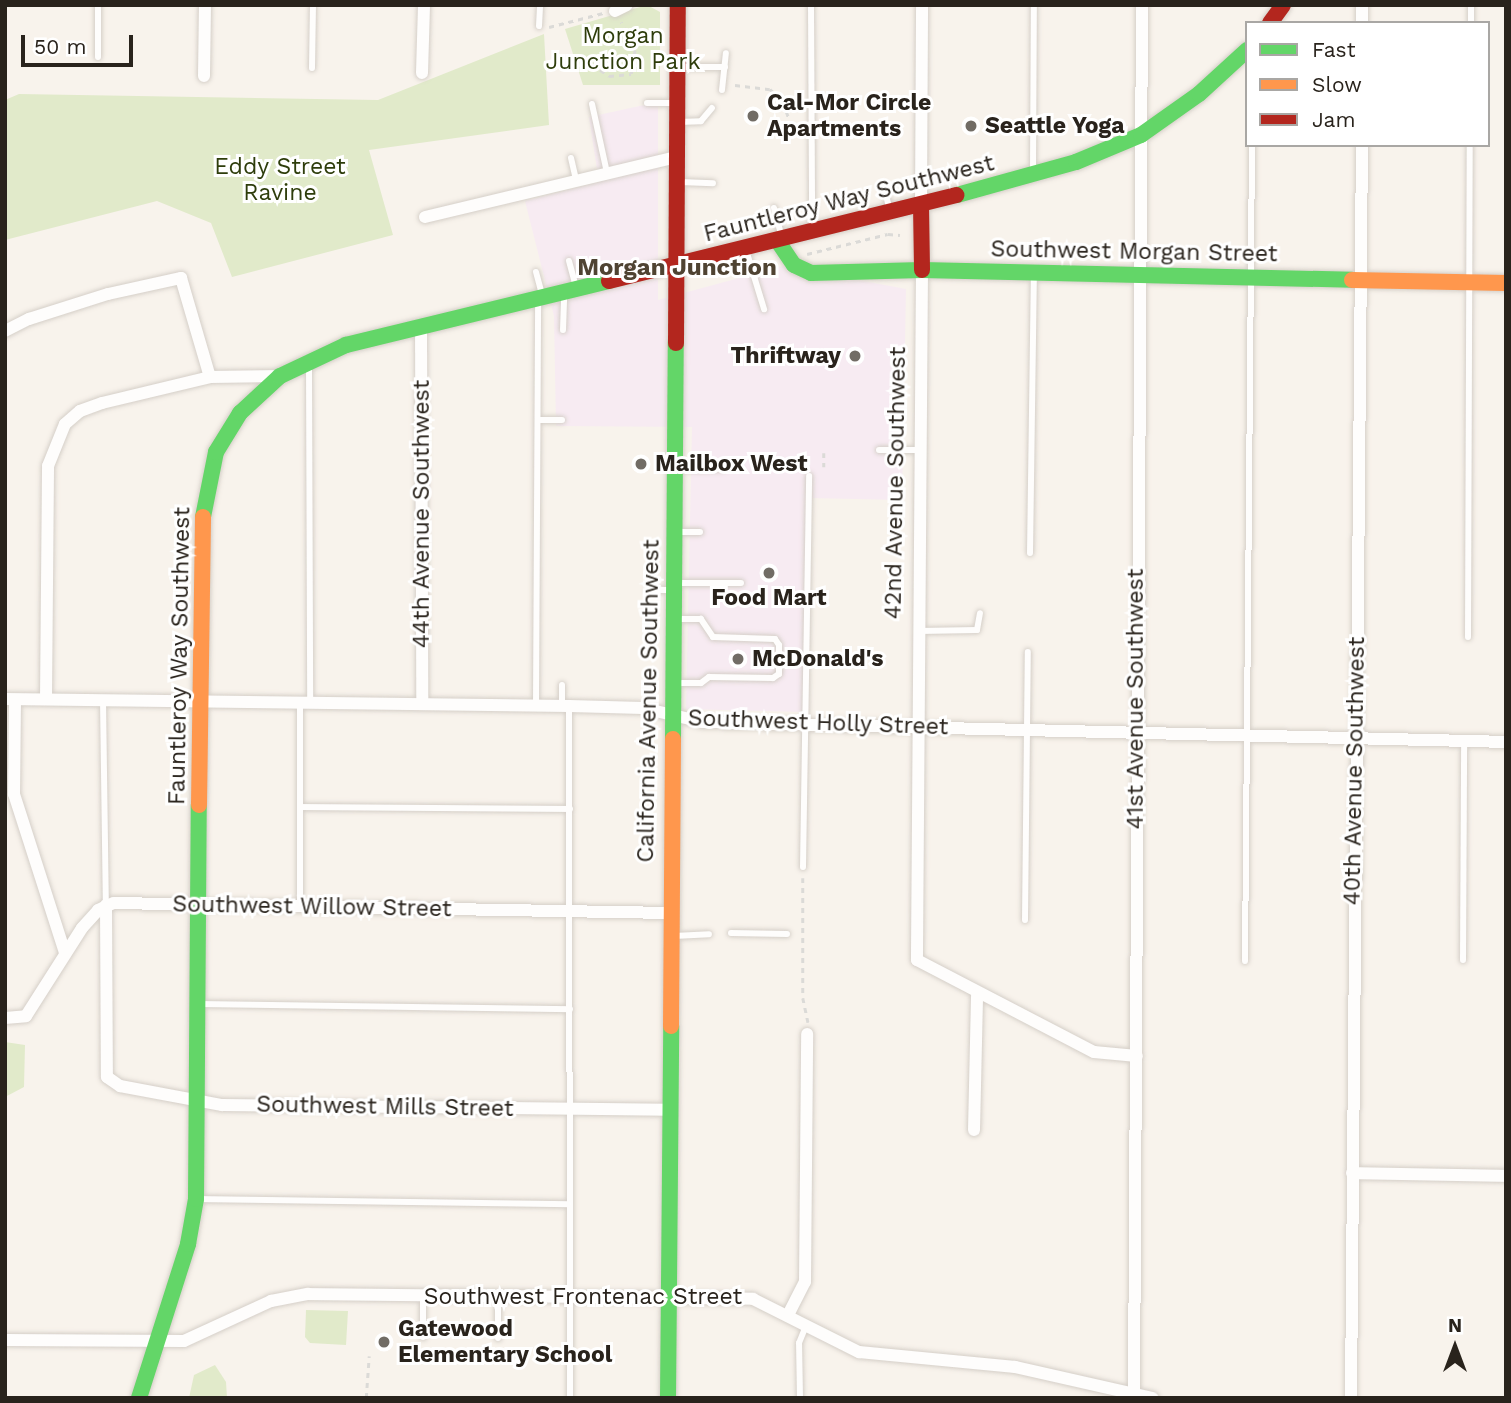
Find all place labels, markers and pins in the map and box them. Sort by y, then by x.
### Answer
place label: Cal-Mor Circle Apartments [767,89,932,143]
marker: Cal-Mor Circle Apartments [745,108,761,124]
place label: Seattle Yoga [985,112,1125,140]
marker: Seattle Yoga [963,118,979,134]
place label: Thriftway [730,342,841,370]
marker: Thriftway [847,348,863,364]
place label: Mailbox West [655,450,808,478]
marker: Mailbox West [633,456,649,472]
marker: Food Mart [761,565,777,581]
place label: Food Mart [711,584,827,612]
place label: McDonald's [752,645,884,673]
marker: McDonald's [730,651,746,667]
place label: Gatewood Elementary School [398,1315,613,1369]
marker: Gatewood Elementary School [376,1334,392,1350]

